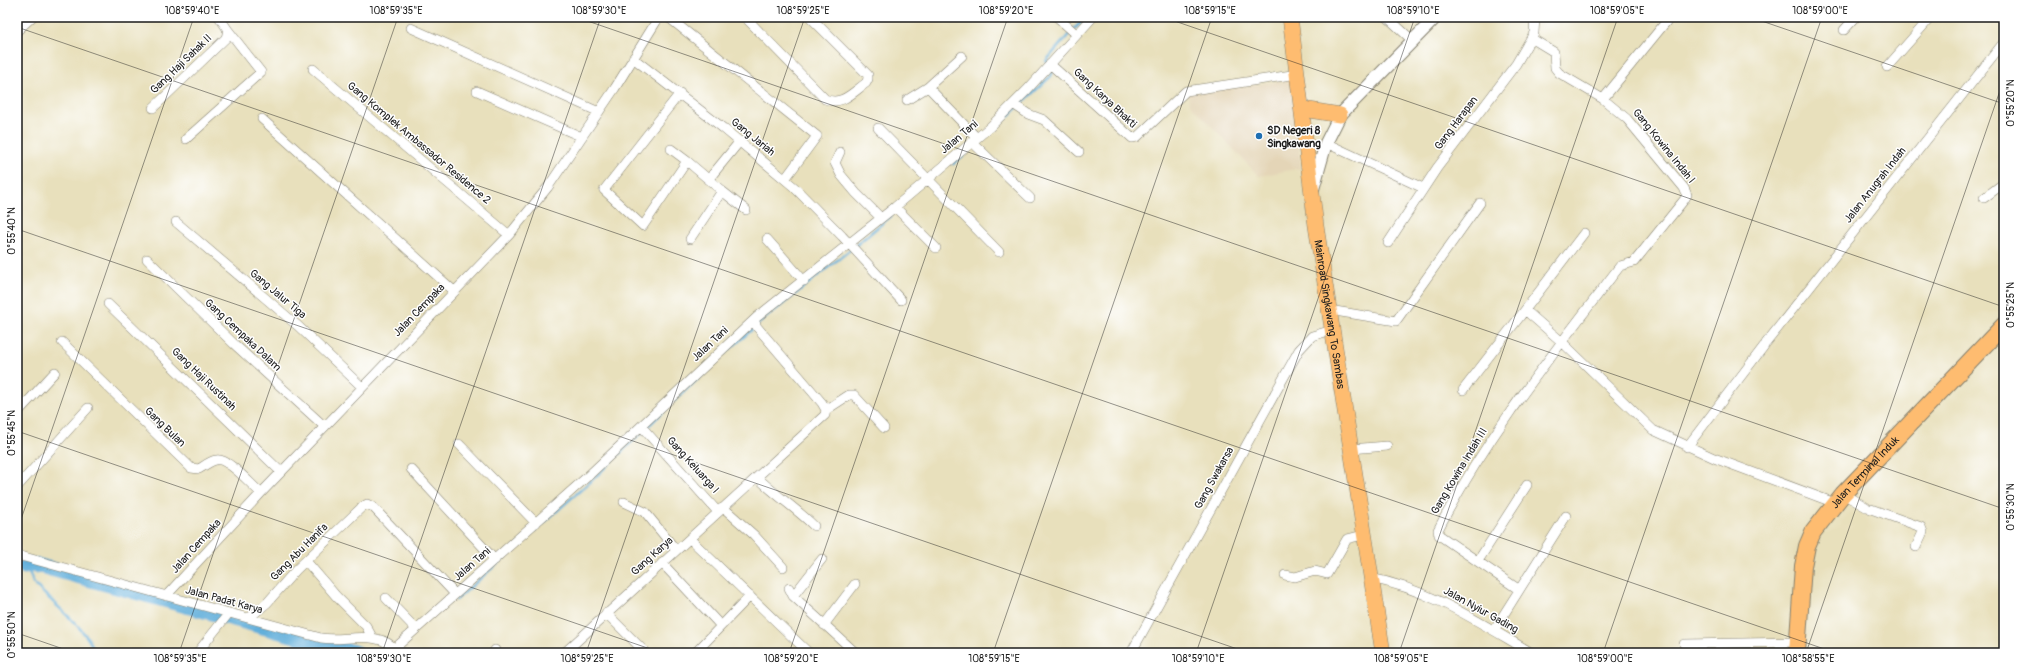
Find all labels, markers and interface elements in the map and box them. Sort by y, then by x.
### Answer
text: 108°59'40"E [165,5,219,17]
text: 108°59'35"E [370,5,422,17]
text: 108°59'30"E [572,5,626,17]
text: 108°59'25"E [777,5,829,17]
text: 108°59'20"E [979,5,1033,17]
text: 108°59'15"E [1184,5,1236,17]
text: 108°59'10"E [1387,5,1439,17]
text: 108°59'05"E [1590,5,1644,17]
text: 108°59'00"E [1792,5,1848,17]
street label: Gang Haji Sahak II [148,31,214,97]
street label: Gang Karya Bhakti [1071,65,1139,131]
street label: Gang Komplek Ambassador Residence 2 [345,79,493,207]
text: 0°55'20"N [2005,79,2017,127]
street label: Gang Harapan [1432,94,1480,152]
street label: Gang Kowina Indah I [1630,106,1698,186]
street label: Gang Jariah [728,115,778,159]
street label: Jalan Tani [938,118,980,156]
place label: SD Negeri 8 Singkawang [1267,124,1321,150]
marker: SD Negeri 8 Singkawang [1254,131,1264,141]
street label: Jalan Anugrah Indah [1841,145,1909,225]
text: 0°55'40"N [6,207,18,255]
street label: Mainroad Singkawang To Sambas [1312,239,1348,390]
street label: Gang Jalur Tiga [247,267,309,321]
street label: Jalan Cempaka [391,281,447,339]
text: 0°55'25"N [2005,282,2017,328]
street label: Gang Cempaka Dalam [202,296,284,374]
street label: Jalan Tani [689,324,731,364]
street label: Gang Haji Rustinah [169,345,239,413]
street label: Gang Bulan [142,404,188,450]
text: 0°55'45"N [6,410,18,456]
street label: Gang Kowina Indah III [1428,426,1490,516]
street label: Jalan Terminal Induk [1828,433,1902,511]
street label: Gang Keluarga I [664,434,722,496]
street label: Gang Swakarsa [1192,445,1236,511]
text: 0°55'30"N [2005,483,2017,531]
street label: Jalan Cempaka [168,516,224,576]
street label: Gang Abu Hanifa [268,521,330,583]
street label: Gang Karya [628,534,676,578]
street label: Jalan Tani [451,544,493,584]
street label: Jalan Padat Karya [184,583,264,617]
street label: Jalan Nyiur Gading [1441,584,1521,636]
text: 0°55'50"N [6,611,18,659]
text: 108°59'35"E [154,653,206,665]
text: 108°59'30"E [357,653,411,665]
text: 108°59'25"E [561,653,613,665]
text: 108°59'20"E [764,653,818,665]
text: 108°59'15"E [968,653,1020,665]
text: 108°59'10"E [1172,653,1224,665]
text: 108°59'05"E [1374,653,1428,665]
text: 108°59'00"E [1577,653,1633,665]
text: 108°58'55"E [1782,653,1834,665]

